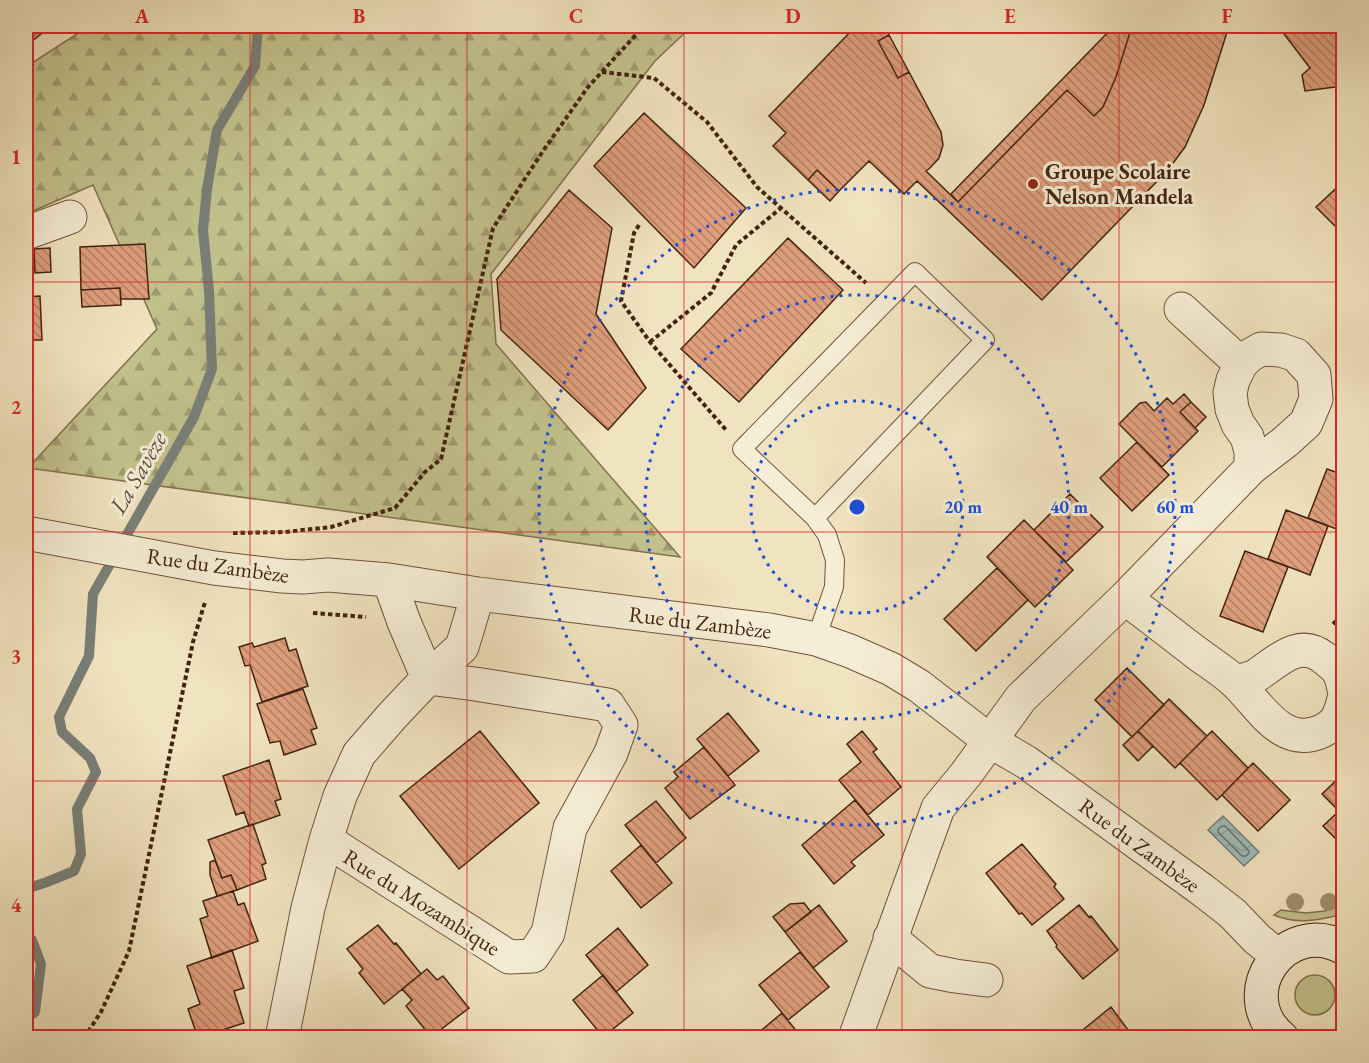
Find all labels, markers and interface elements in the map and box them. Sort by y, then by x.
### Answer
text: A [134,3,150,29]
text: B [353,3,365,29]
text: C [569,3,583,29]
text: D [785,3,801,29]
text: E [1004,3,1016,29]
text: F [1222,3,1233,29]
text: 1 [11,144,21,170]
place label: Groupe Scolaire Nelson Mandela [1045,157,1193,211]
marker: Groupe Scolaire Nelson Mandela [1026,177,1040,191]
text: 2 [11,394,22,420]
water label: La Savèze [101,426,174,520]
text: 20 m [944,495,982,518]
text: 40 m [1050,495,1088,518]
text: 60 m [1156,495,1194,518]
centre of rings [847,497,867,517]
street label: Rue du Zambèze [145,541,291,590]
street label: Rue du Zambèze [627,599,773,646]
text: 3 [11,643,21,669]
street label: Rue du Zambèze [1073,792,1207,900]
street label: Rue du Mozambique [338,842,506,963]
text: 4 [11,892,22,918]

